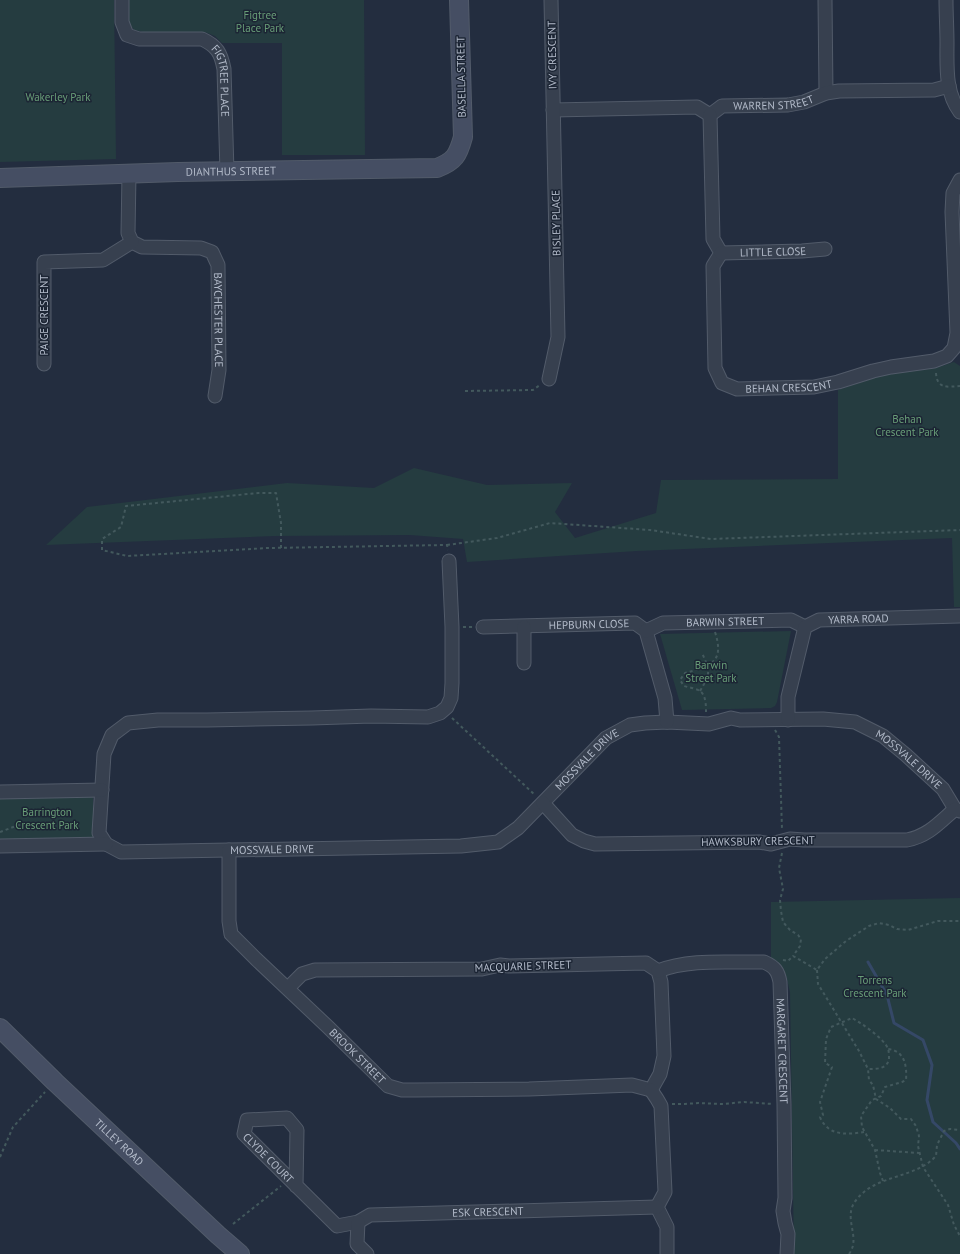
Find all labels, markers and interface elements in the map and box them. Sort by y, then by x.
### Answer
park label: Figtree Place Park [236,8,285,35]
street label: IVY CRESCENT [544,21,560,89]
street label: BASELLA STREET [453,36,469,118]
street label: FIGTREE PLACE [209,42,232,117]
park label: Wakerley Park [25,90,91,104]
street label: WARREN STREET [733,92,816,113]
street label: DIANTHUS STREET [186,163,276,179]
street label: BISLEY PLACE [548,190,564,256]
street label: LITTLE CLOSE [740,244,807,260]
street label: BAYCHESTER PLACE [211,272,226,368]
street label: PAIGE CRESCENT [37,275,51,355]
street label: BEHAN CRESCENT [745,376,833,396]
park label: Behan Crescent Park [875,412,939,439]
street label: YARRA ROAD [828,611,889,627]
street label: BARWIN STREET [686,614,764,629]
street label: HEPBURN CLOSE [549,616,629,632]
park label: Barwin Street Park [685,658,737,685]
street label: MOSSVALE DRIVE [552,725,621,793]
street label: MOSSVALE DRIVE [873,726,945,792]
park label: Barrington Crescent Park [15,805,79,832]
street label: HAWKSBURY CRESCENT [701,833,815,849]
street label: MOSSVALE DRIVE [230,842,314,857]
street label: MACQUARIE STREET [474,957,572,975]
park label: Torrens Crescent Park [843,973,907,1000]
street label: MARGARET CRESCENT [774,998,791,1104]
street label: BROOK STREET [327,1025,389,1087]
street label: TILLEY ROAD [92,1116,147,1169]
street label: CLYDE COURT [240,1130,296,1186]
street label: ESK CRESCENT [452,1204,524,1220]

